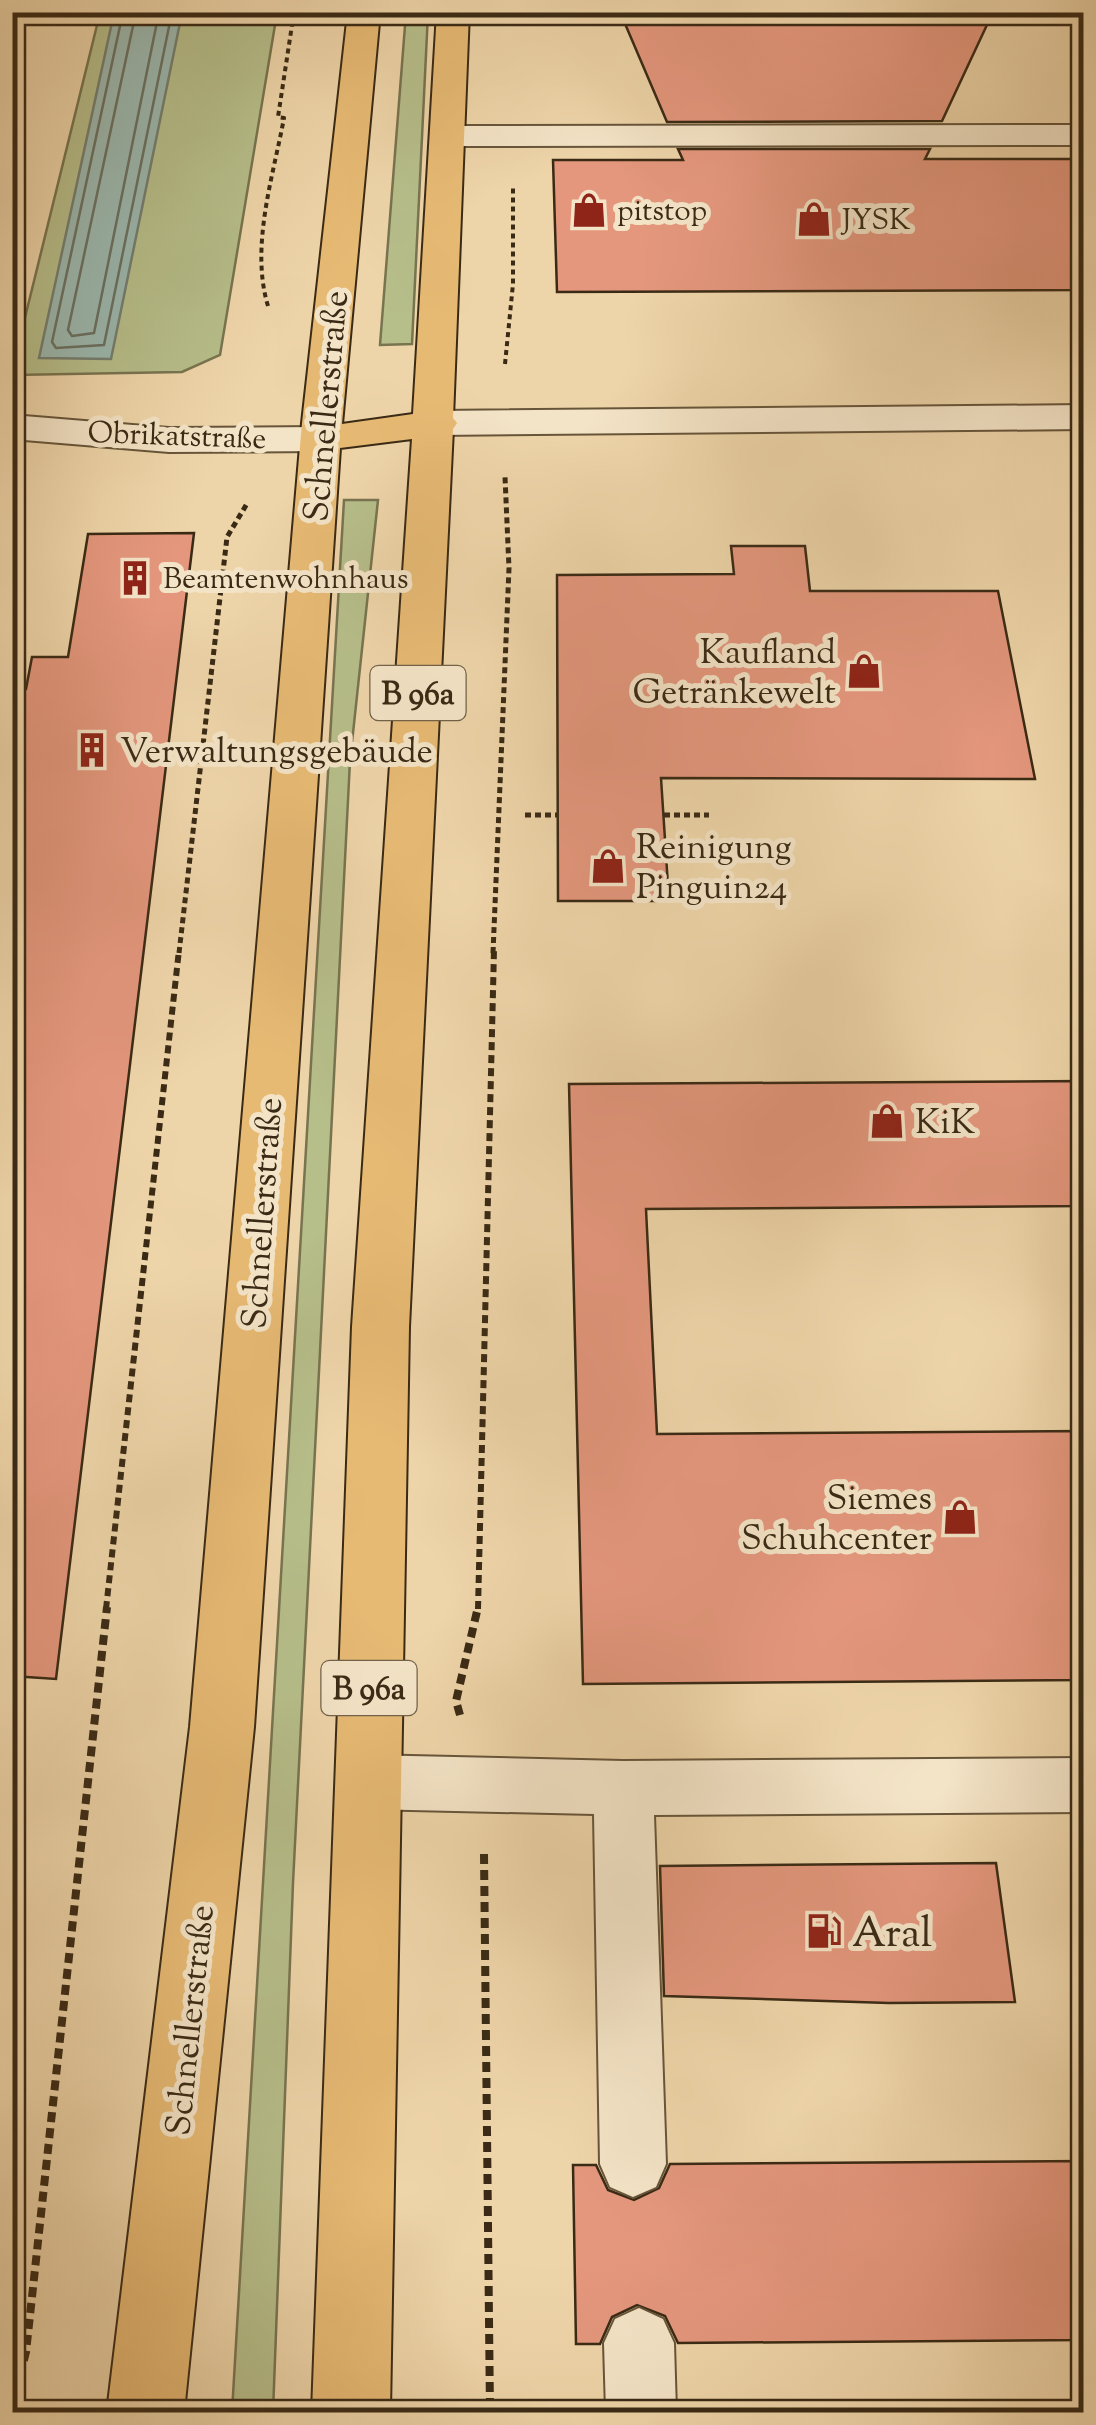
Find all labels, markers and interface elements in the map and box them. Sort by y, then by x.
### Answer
shop icon: pitstop [570,191,608,229]
place label: pitstop [617,191,707,234]
shop icon: JYSK [795,200,833,238]
place label: JYSK [840,200,911,243]
street label: Schnellerstraße [293,289,364,524]
street label: Obrikatstraße [87,413,267,462]
building icon: Beamtenwohnhaus [116,559,154,597]
place label: Beamtenwohnhaus [163,559,409,602]
place label: Kaufland Getränkewelt [632,629,836,720]
shop icon: Kaufland Getränkewelt [845,652,883,690]
road number: B 96a [370,666,466,720]
place label: Verwaltungsgebäude [120,728,433,779]
building icon: Verwaltungsgebäude [73,731,111,769]
place label: Reinigung Pinguin24 [636,824,791,915]
shop icon: Reinigung Pinguin24 [589,847,627,885]
street label: Schnellerstraße [231,1096,298,1331]
place label: KiK [915,1099,976,1150]
shop icon: KiK [868,1102,906,1140]
place label: Siemes Schuhcenter [741,1475,932,1566]
shop icon: Siemes Schuhcenter [941,1498,979,1536]
road number: B 96a [322,1661,416,1715]
street label: Schnellerstraße [155,1902,230,2138]
place label: Aral [852,1906,932,1966]
fuel station icon: Aral [805,1912,843,1950]

